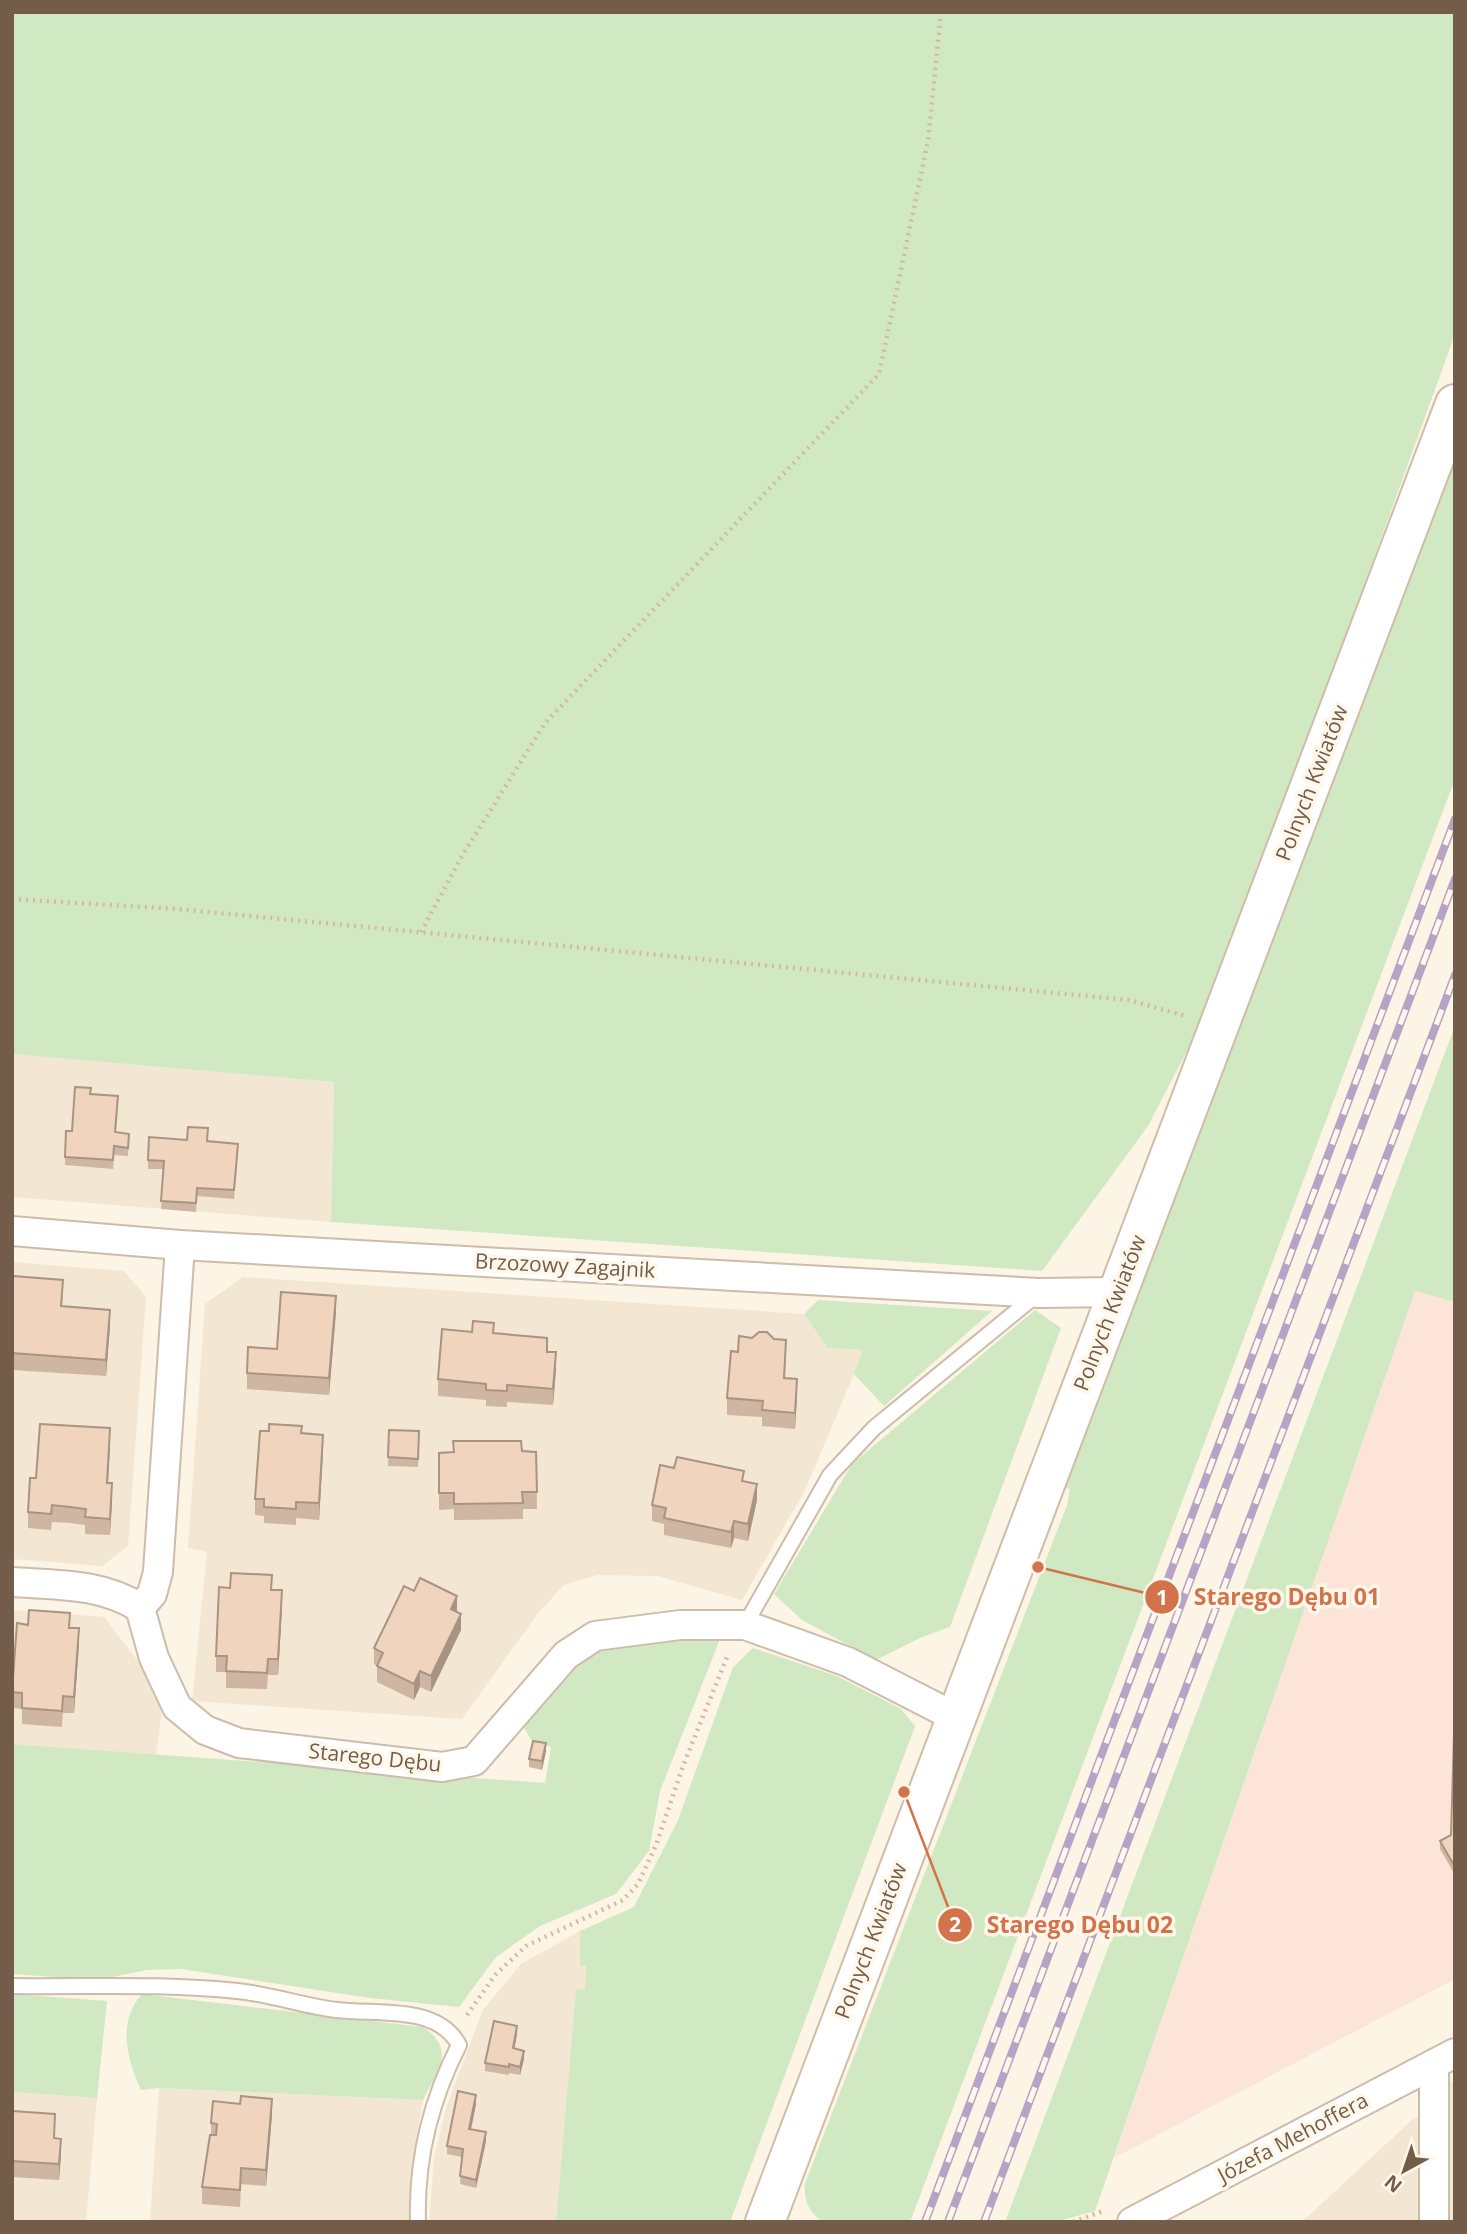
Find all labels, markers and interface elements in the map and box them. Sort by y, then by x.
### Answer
street label: Polnych Kwiatów [1268,700,1354,865]
street label: Polnych Kwiatów [1066,1230,1152,1395]
street label: Brzozowy Zagajnik [474,1246,656,1284]
callout: Starego Dębu 01 [1145,1575,1394,1619]
text: Starego Dębu 01 [1194,1580,1380,1612]
text: 1 [1156,1583,1168,1611]
street label: Starego Dębu [307,1736,443,1778]
street label: Polnych Kwiatów [827,1858,913,2023]
callout: Starego Dębu 02 [938,1903,1187,1947]
text: Starego Dębu 02 [987,1908,1173,1940]
text: 2 [949,1910,961,1938]
street label: Józefa Mehoffera [1211,2086,1373,2189]
north arrow [1369,2136,1439,2206]
text: N [1379,2169,1407,2199]

